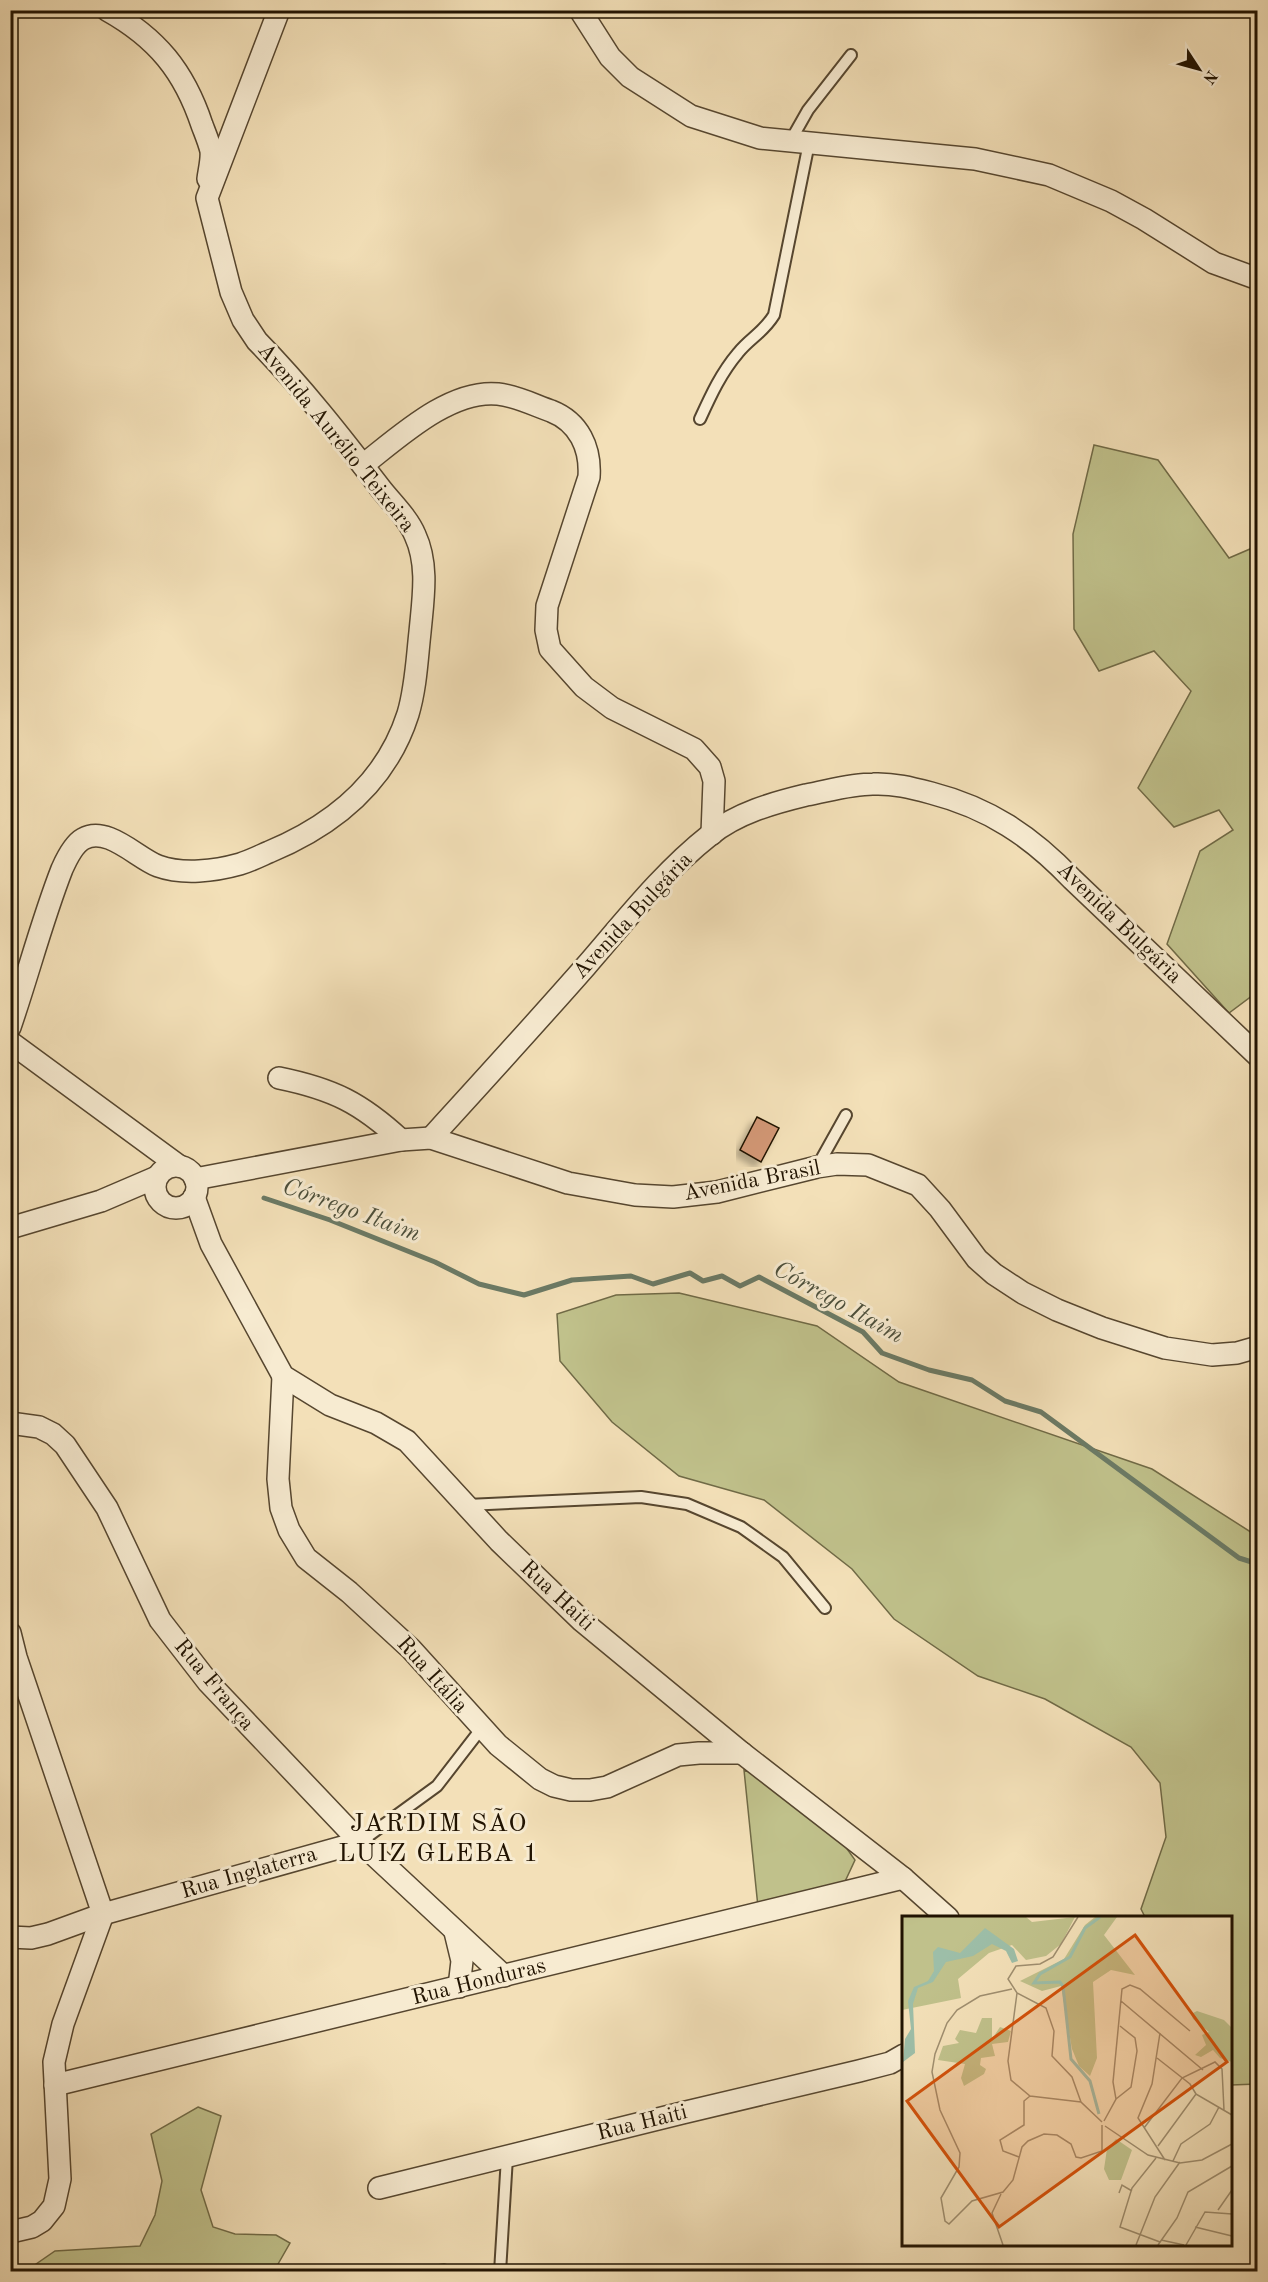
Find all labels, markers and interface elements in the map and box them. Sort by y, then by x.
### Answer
north arrow [1169,39,1229,99]
text: N [1199,67,1220,87]
street label: Avenida Aurélio Teixeira [253,339,419,537]
street label: Avenida Bulgária [569,848,697,983]
street label: Avenida Bulgária [1052,858,1186,988]
street label: Avenida Brasil [682,1157,822,1205]
water label: Córrego Itaim [279,1175,423,1247]
water label: Córrego Itaim [769,1257,907,1349]
street label: Rua Haiti [516,1556,598,1636]
street label: Rua Itália [392,1633,472,1718]
street label: Rua França [170,1635,258,1735]
district label: JARDIM SÃO LUIZ GLEBA 1 [338,1807,540,1867]
street label: Rua Inglaterra [178,1843,320,1903]
inset map [902,1916,1232,2246]
street label: Rua Honduras [410,1955,548,2009]
street label: Rua Haiti [595,2101,690,2145]

